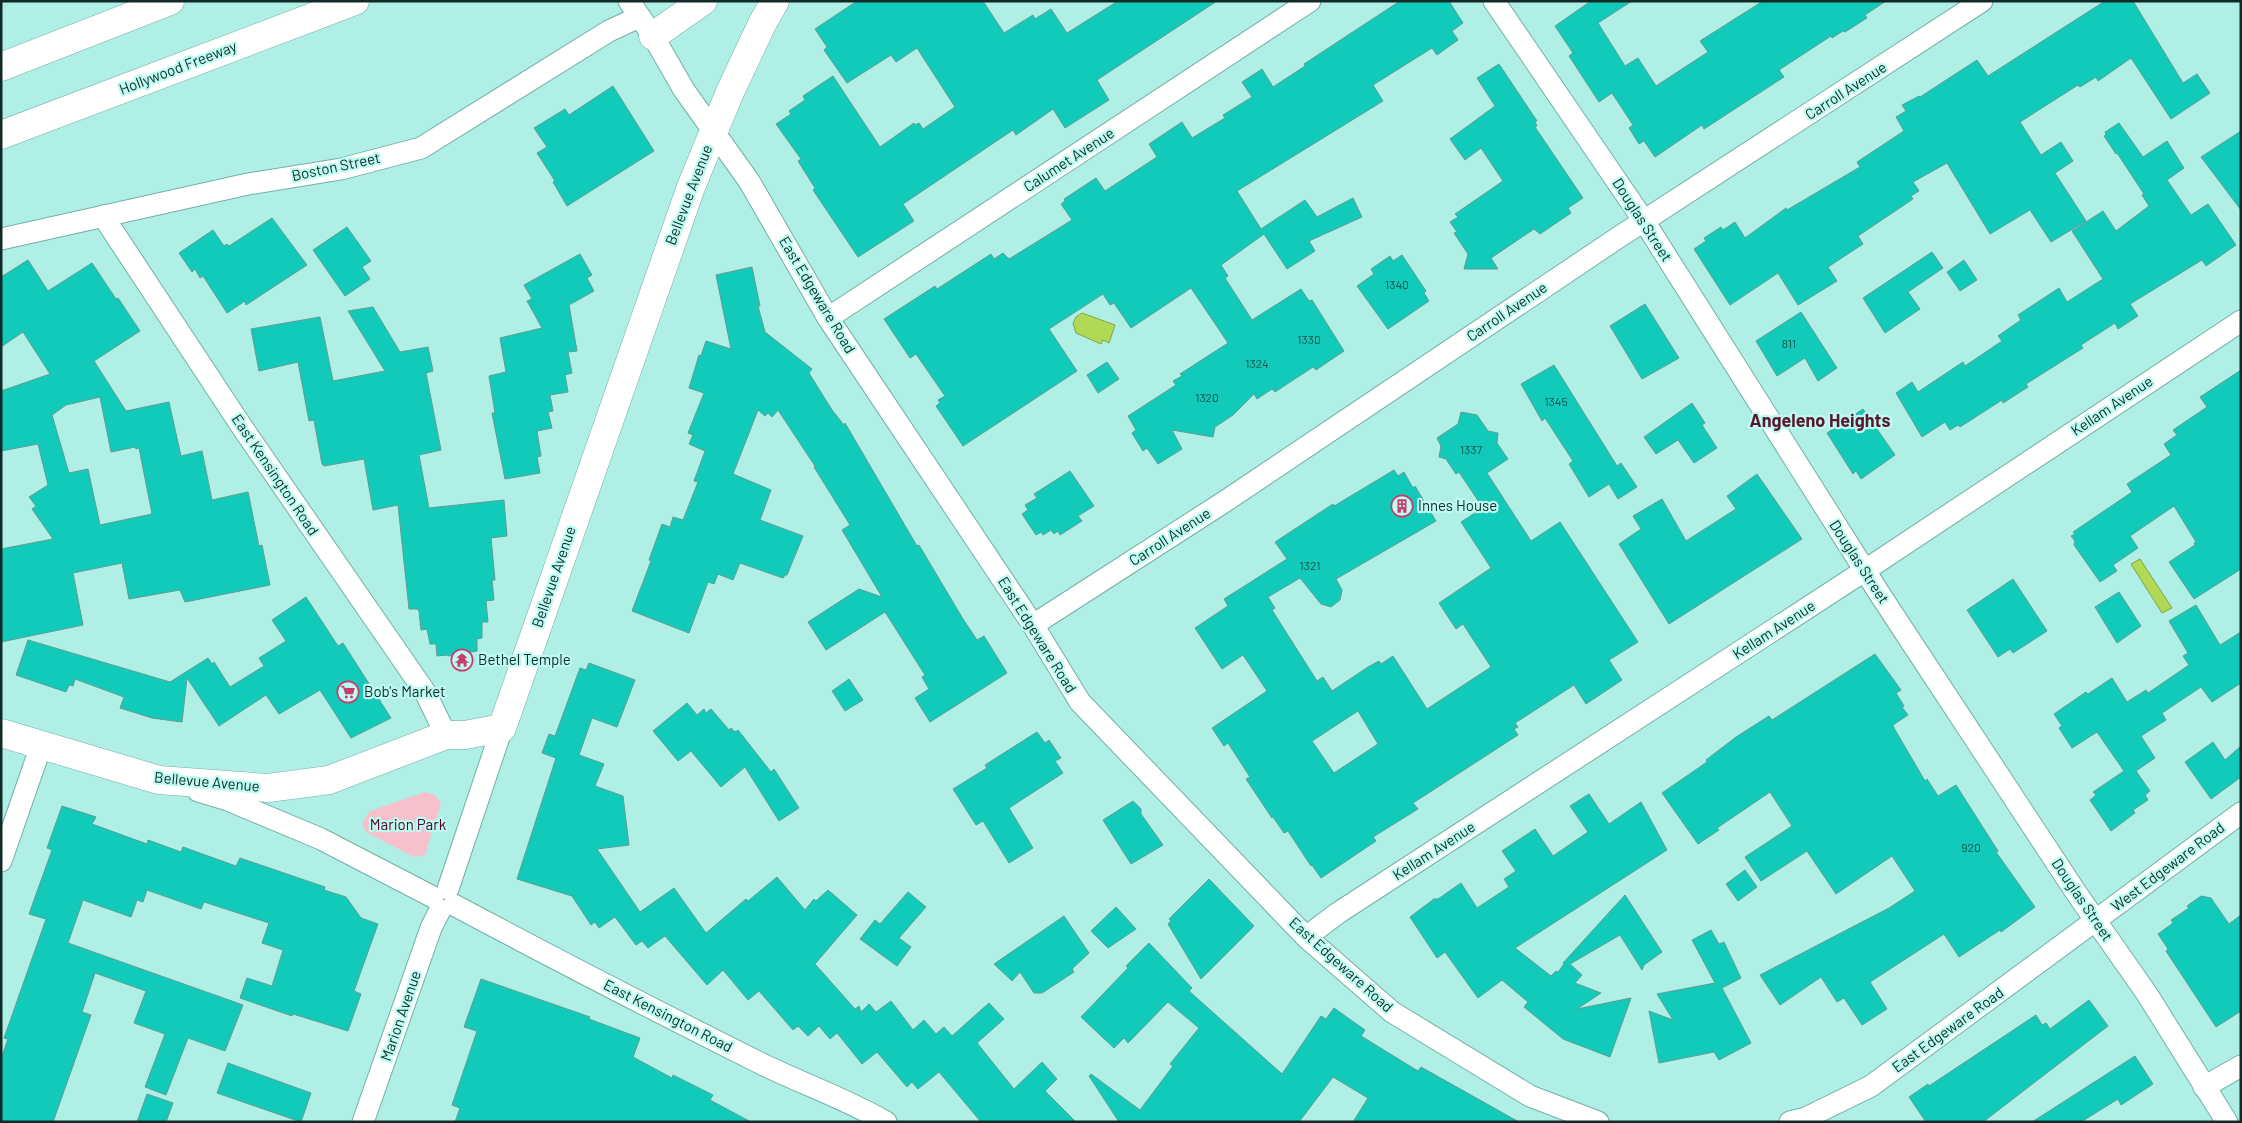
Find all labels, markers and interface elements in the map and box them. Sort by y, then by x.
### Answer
street label: Hollywood Freeway [116,36,239,98]
street label: Carroll Avenue [1801,57,1889,123]
street label: Calumet Avenue [1020,123,1117,195]
street label: Bellevue Avenue [661,142,715,247]
street label: Boston Street [290,148,382,184]
street label: Douglas Street [1609,174,1676,265]
street label: East Edgeware Road [776,233,860,356]
house number: 1340 [1385,277,1409,291]
street label: Carroll Avenue [1463,278,1550,345]
house number: 1330 [1297,332,1321,346]
house number: 811 [1782,336,1796,350]
house number: 1324 [1245,356,1269,370]
street label: Kellam Avenue [2067,371,2156,439]
house number: 1320 [1195,390,1219,404]
house number: 1345 [1544,394,1568,408]
district label: Angeleno Heights [1750,409,1890,431]
street label: East Kensington Road [229,410,323,538]
house number: 1337 [1460,442,1482,456]
building icon: Innes House [1390,494,1414,518]
place label: Innes House [1418,496,1497,514]
street label: Carroll Avenue [1125,503,1213,569]
street label: Douglas Street [1826,516,1893,607]
street label: Bellevue Avenue [527,524,579,630]
house number: 1321 [1300,558,1320,572]
street label: East Edgeware Road [995,573,1081,696]
street label: Kellam Avenue [1729,596,1818,662]
temple icon: Bethel Temple [450,648,474,672]
place label: Bethel Temple [478,650,571,668]
supermarket icon: Bob's Market [336,680,360,704]
place label: Bob's Market [364,682,446,700]
street label: Bellevue Avenue [154,767,261,795]
park label: Marion Park [370,815,447,833]
street label: Kellam Avenue [1389,817,1478,883]
street label: West Edgeware Road [2107,818,2227,915]
house number: 920 [1961,840,1981,854]
street label: Douglas Street [2049,855,2117,944]
street label: East Edgeware Road [1286,913,1397,1016]
street label: Marion Avenue [376,968,424,1063]
street label: East Kensington Road [601,975,736,1055]
street label: East Edgeware Road [1888,983,2007,1076]

